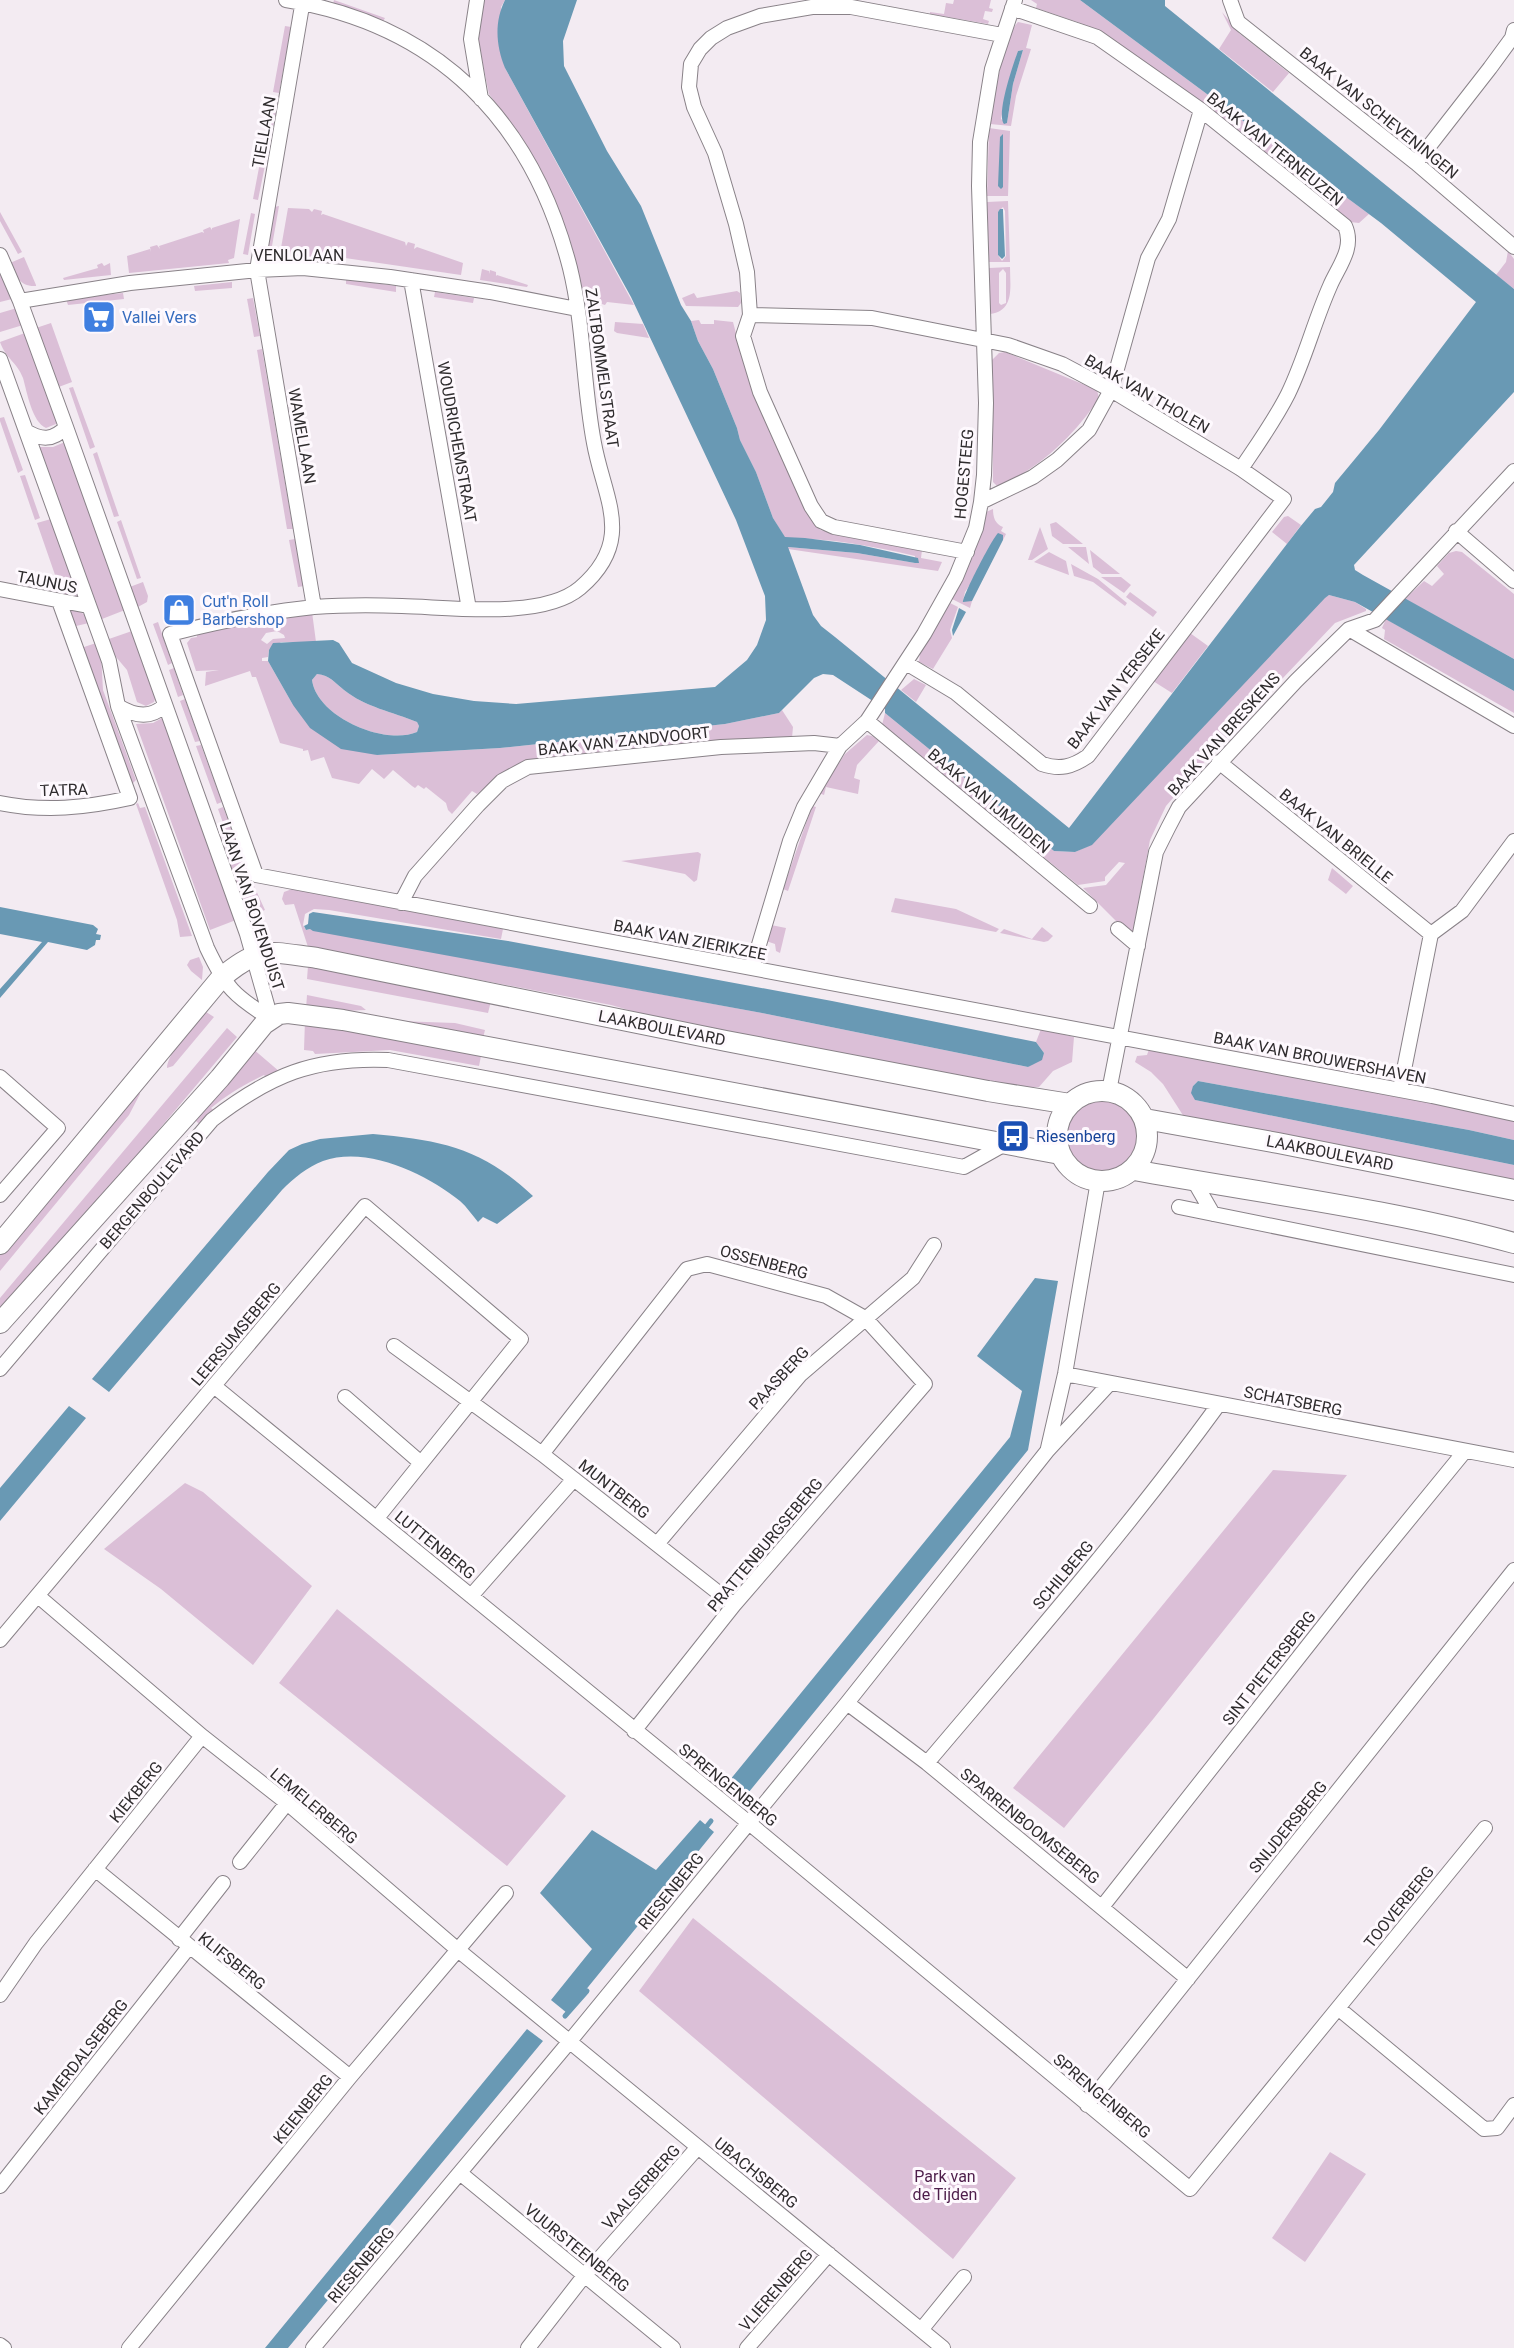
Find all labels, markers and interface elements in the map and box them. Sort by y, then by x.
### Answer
street label: BAAK VAN SCHEVENINGEN [1296,43,1462,183]
street label: BAAK VAN TERNEUZEN [1203,88,1347,210]
street label: TIELLAAN [248,95,280,169]
street label: VENLOLAAN [254,246,344,265]
street label: ZALTBOMMELSTRAAT [581,287,623,450]
supermarket icon: Vallei Vers [81,299,117,335]
place label: Vallei Vers [122,308,197,327]
street label: BAAK VAN THOLEN [1081,351,1213,437]
street label: WOUDRICHEMSTRAAT [433,360,481,525]
street label: WAMELLAAN [284,387,320,485]
street label: HOGESTEEG [951,428,977,520]
street label: TAUNUS [15,567,79,597]
shop icon: Cut'n Roll Barbershop [161,592,197,628]
place label: Cut'n Roll Barbershop [202,592,284,629]
street label: BAAK VAN YERSEKE [1063,625,1169,753]
street label: BAAK VAN BRESKENS [1164,669,1284,799]
street label: BAAK VAN ZANDVOORT [537,722,711,759]
street label: BAAK VAN IJMUIDEN [924,744,1054,858]
street label: TATRA [40,780,89,800]
street label: BAAK VAN BRIELLE [1276,785,1396,887]
street label: LAAN VAN BOVENDUIST [216,819,288,993]
street label: BAAK VAN ZIERIKZEE [612,916,768,964]
street label: LAAKBOULEVARD [597,1006,727,1050]
street label: BAAK VAN BROUWERSHAVEN [1212,1028,1428,1088]
bus stop icon: Riesenberg [995,1118,1031,1154]
street label: BERGENBOULEVARD [96,1127,208,1253]
place label: Riesenberg [1036,1127,1116,1146]
street label: LAAKBOULEVARD [1265,1131,1395,1175]
street label: OSSENBERG [718,1241,810,1283]
street label: LEERSUMSEBERG [187,1279,285,1389]
street label: PAASBERG [745,1343,813,1413]
street label: SCHATSBERG [1242,1382,1344,1420]
street label: MUNTBERG [575,1455,653,1523]
street label: PRATTENBURGSEBERG [704,1474,826,1616]
street label: LUTTENBERG [391,1507,479,1583]
street label: SCHILBERG [1029,1537,1097,1613]
street label: SINT PIETERSBERG [1218,1607,1320,1729]
street label: SPRENGENBERG [675,1739,781,1831]
street label: KIEKBERG [106,1758,166,1826]
street label: LEMELERBERG [266,1764,362,1848]
street label: SPARRENBOOMSEBERG [957,1764,1103,1888]
street label: SNIJDERSBERG [1245,1777,1331,1877]
street label: RIESENBERG [634,1849,708,1933]
street label: TOOVERBERG [1360,1862,1438,1952]
street label: KLIFSBERG [194,1928,270,1994]
street label: KAMERDALSEBERG [30,1996,132,2118]
street label: SPRENGENBERG [1049,2050,1155,2142]
street label: KEIENBERG [269,2070,337,2148]
street label: UBACHSBERG [710,2134,802,2212]
street label: VAALSERBERG [598,2141,684,2233]
park label: Park van de Tijden [913,2167,977,2204]
street label: VUURSTEENBERG [521,2200,633,2296]
street label: RIESENBERG [324,2223,398,2307]
street label: VLIERENBERG [735,2245,817,2335]

